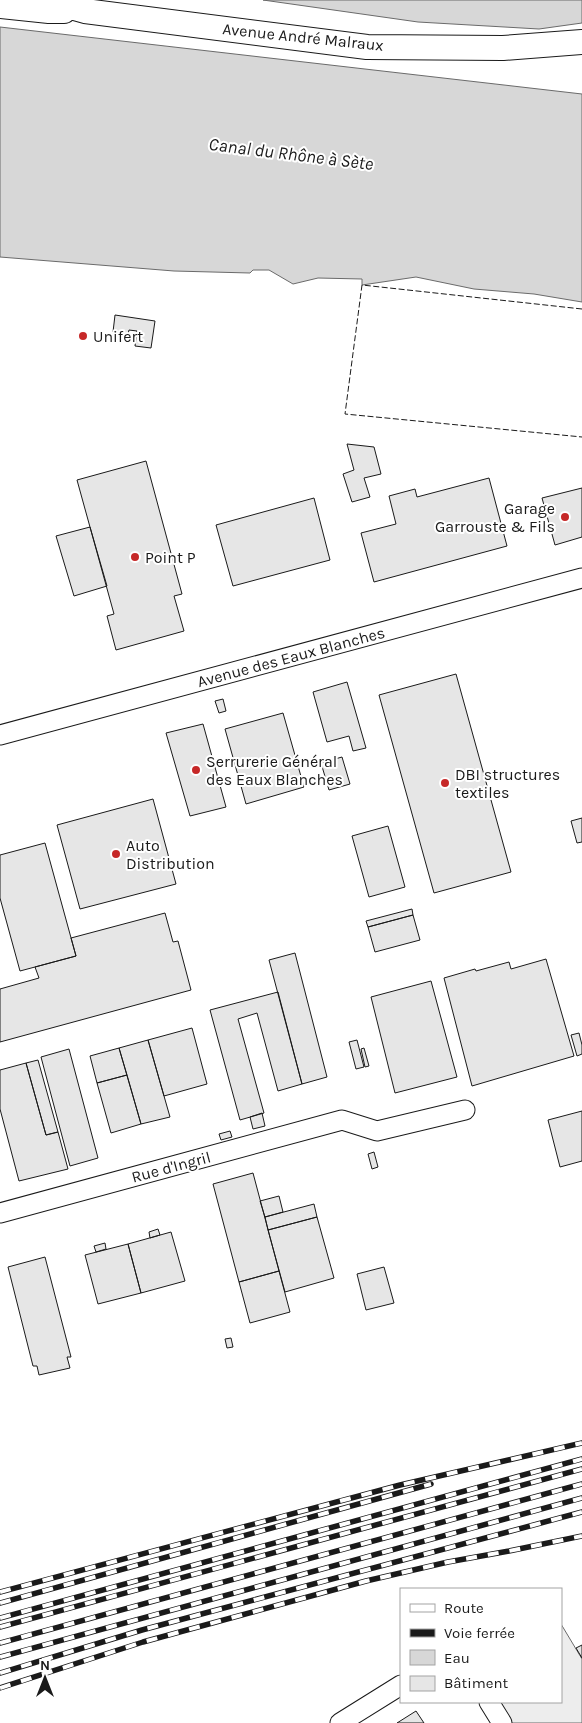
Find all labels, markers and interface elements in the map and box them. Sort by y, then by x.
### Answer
street label: Avenue André Malraux [222,19,384,55]
water label: Canal du Rhône à Sète [208,133,374,175]
place label: Unifert [93,327,143,346]
marker: Unifert [77,330,89,342]
place label: Garage Garrouste & Fils [435,499,555,536]
marker: Garage Garrouste & Fils [559,511,571,523]
place label: Point P [145,548,196,567]
marker: Point P [129,551,141,563]
street label: Avenue des Eaux Blanches [195,623,387,691]
place label: Serrurerie Général des Eaux Blanches [206,752,343,789]
marker: Serrurerie Général des Eaux Blanches [190,764,202,776]
place label: DBI structures textiles [455,765,560,802]
marker: DBI structures textiles [439,777,451,789]
place label: Auto Distribution [126,836,215,873]
marker: Auto Distribution [110,848,122,860]
street label: Rue d'Ingril [129,1147,213,1187]
legend [400,1588,562,1703]
text: Route [444,1599,484,1617]
text: Voie ferrée [444,1624,515,1642]
text: Eau [444,1649,470,1667]
north arrow [20,1653,70,1703]
text: N [40,1657,50,1674]
text: Bâtiment [444,1674,508,1692]

